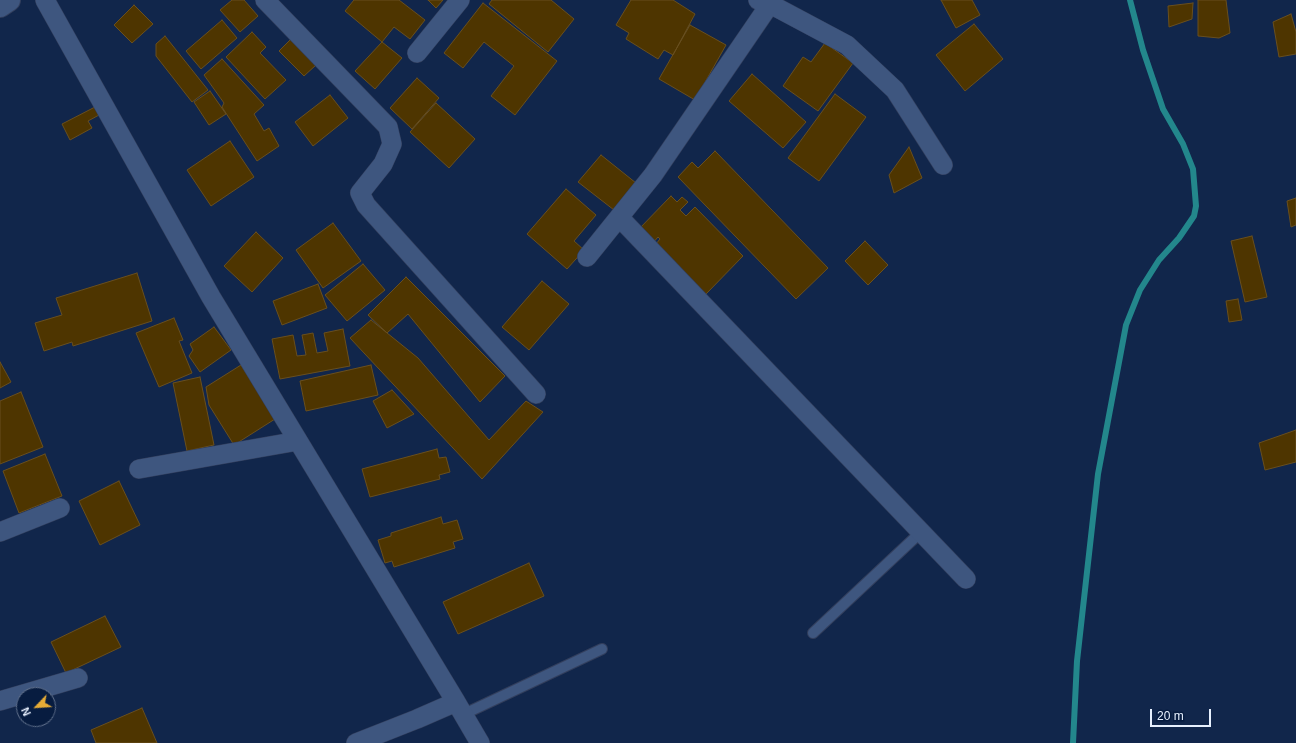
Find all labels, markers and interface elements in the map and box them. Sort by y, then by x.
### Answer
north arrow [16,687,56,727]
scale bar [1152,701,1213,727]
text: N [19,706,33,718]
text: 20 m [1157,709,1184,723]

